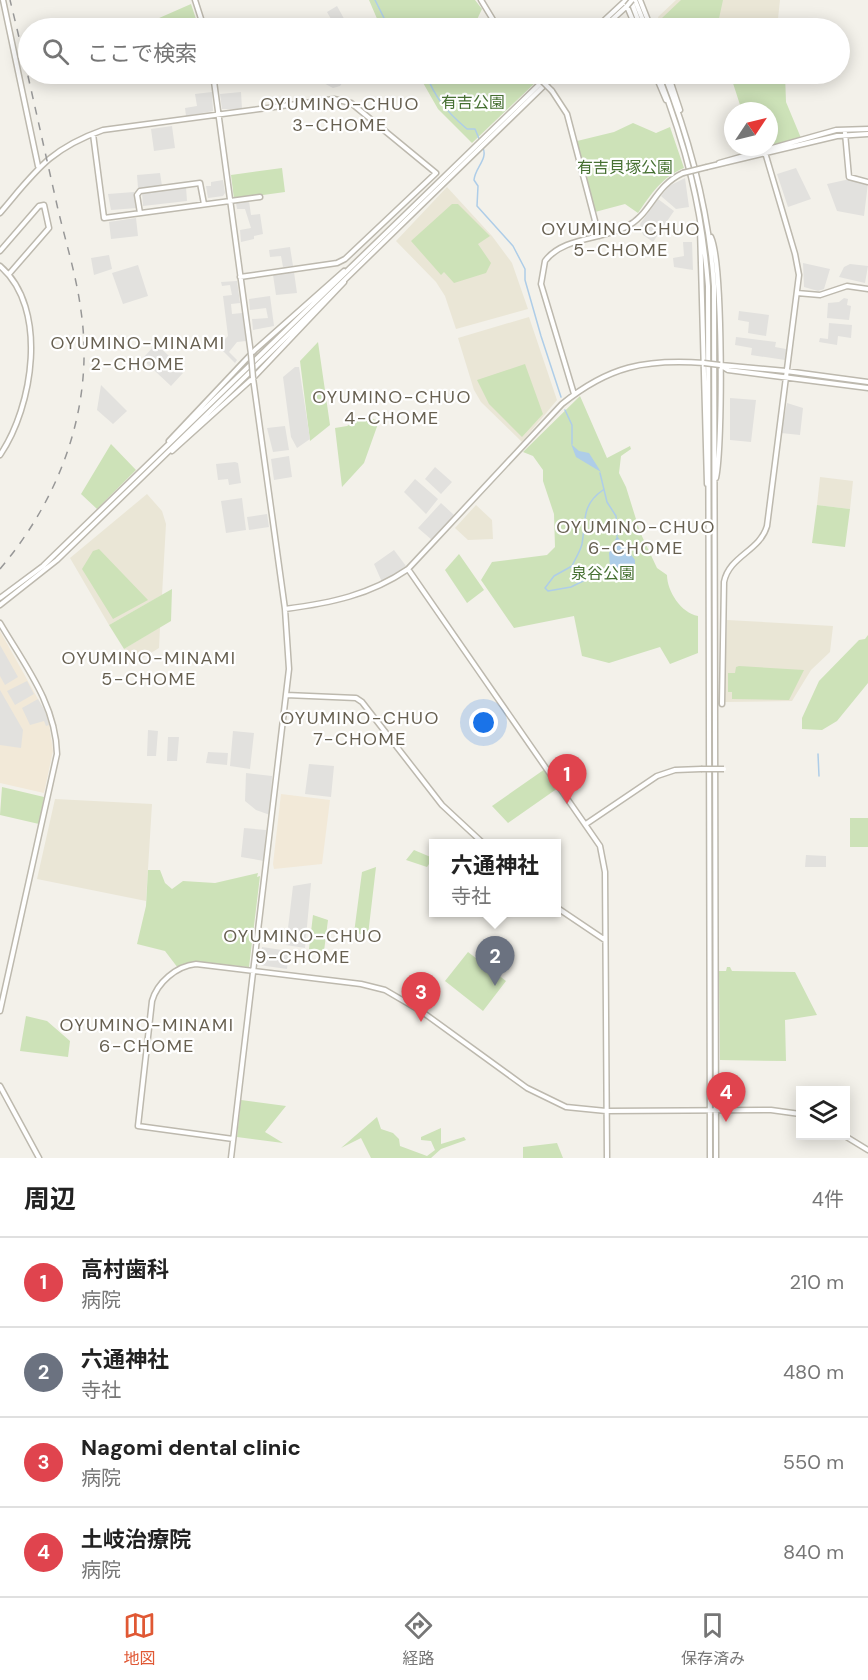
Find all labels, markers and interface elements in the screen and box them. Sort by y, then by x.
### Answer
search box [18,18,850,84]
icon: search [39,35,72,68]
text: ここで検索 [87,39,197,68]
district label: OYUMINO-CHUO 3-CHOME [260,92,420,137]
park label: 有吉公園 [441,92,505,113]
north arrow [724,102,778,156]
park label: 有吉貝塚公園 [577,157,673,178]
district label: OYUMINO-CHUO 5-CHOME [541,217,701,262]
district label: OYUMINO-MINAMI 2-CHOME [51,331,225,376]
district label: OYUMINO-CHUO 4-CHOME [312,385,472,430]
district label: OYUMINO-CHUO 6-CHOME [556,515,716,560]
park label: 泉谷公園 [571,563,635,584]
district label: OYUMINO-MINAMI 5-CHOME [62,646,236,691]
district label: OYUMINO-CHUO 7-CHOME [280,706,440,751]
your location [469,708,498,737]
pin: 1 [548,754,586,804]
popup [429,839,561,917]
text: 六通神社 [451,851,539,880]
text: 寺社 [451,883,491,909]
district label: OYUMINO-CHUO 9-CHOME [223,924,383,969]
pin: 2 [476,936,514,986]
pin: 3 [402,972,440,1022]
district label: OYUMINO-MINAMI 6-CHOME [60,1013,234,1058]
pin: 4 [706,1072,746,1122]
map controls [796,1086,850,1140]
button: layers [796,1086,850,1140]
text: 周辺 [24,1182,76,1216]
text: 4件 [812,1186,844,1212]
text: 高村歯科 [81,1255,169,1284]
text: 1 [40,1269,47,1295]
text: 210 m [789,1269,844,1295]
text: 病院 [81,1287,121,1313]
text: 六通神社 [81,1345,169,1374]
text: 2 [38,1359,49,1385]
text: 480 m [783,1359,844,1385]
text: 寺社 [81,1377,121,1403]
text: Nagomi dental clinic [81,1433,301,1462]
text: 3 [37,1449,50,1475]
text: 550 m [783,1449,844,1475]
text: 病院 [81,1465,121,1491]
text: 土岐治療院 [81,1525,191,1554]
text: 4 [37,1539,50,1565]
text: 840 m [783,1539,844,1565]
text: 病院 [81,1557,121,1583]
tab: 地図 [123,1609,156,1669]
tab: 経路 [402,1609,435,1669]
tab: 保存済み [681,1609,745,1669]

